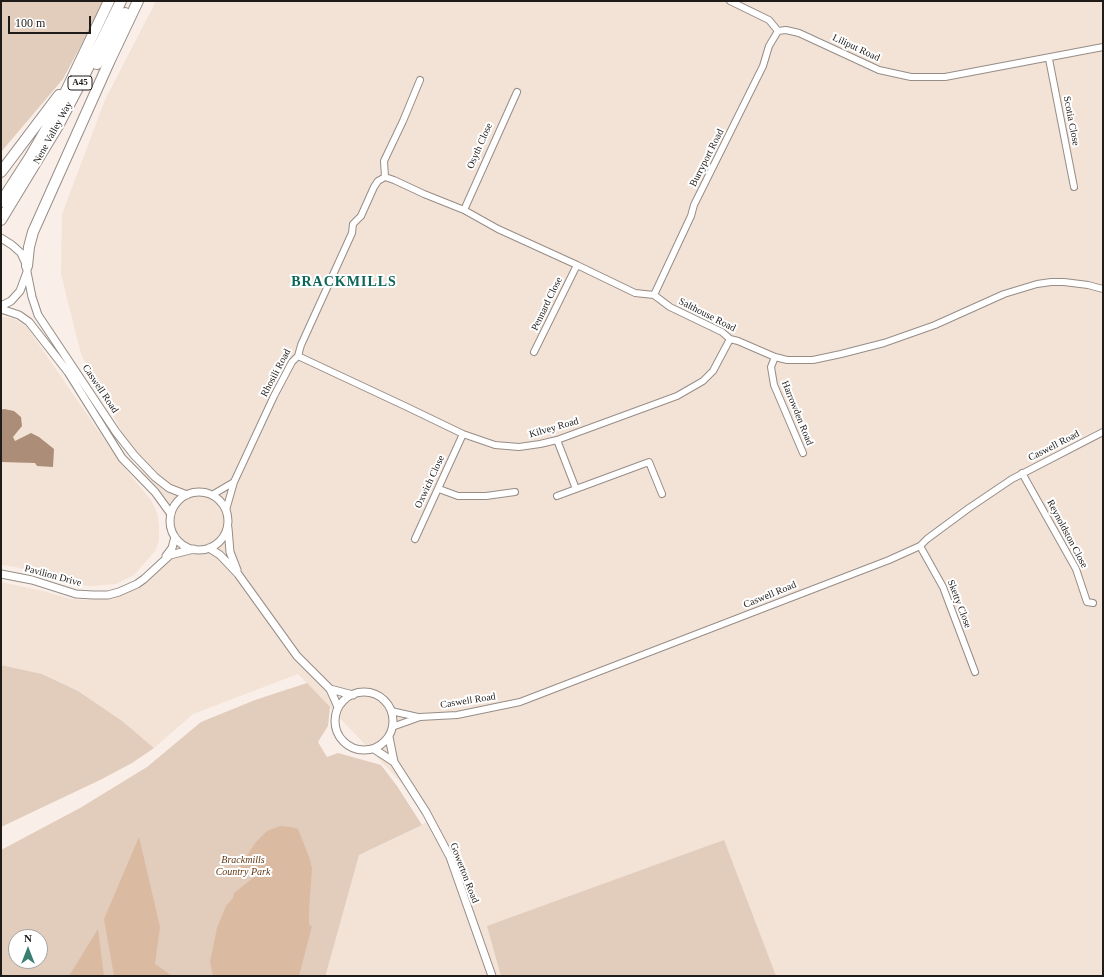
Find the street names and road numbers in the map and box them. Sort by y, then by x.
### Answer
street label: Liliput Road [830,32,882,64]
road number: A45 [68,76,92,90]
street label: Scotia Close [1060,95,1082,147]
street label: Nene Valley Way [31,100,75,166]
street label: Osyth Close [465,121,495,171]
street label: Burryport Road [687,127,727,189]
street label: Pennard Close [529,275,565,333]
street label: Salthouse Road [676,295,738,335]
street label: Rhosili Road [258,347,294,399]
street label: Caswell Road [79,363,121,415]
street label: Harrowden Road [779,379,815,447]
street label: Kilvey Road [528,415,580,441]
street label: Caswell Road [1026,428,1082,464]
street label: Oxwich Close [413,454,447,510]
street label: Reynoldston Close [1044,498,1090,570]
street label: Pavilion Drive [23,563,83,589]
street label: Sketty Close [944,578,974,630]
street label: Caswell Road [742,579,798,611]
street label: Caswell Road [439,691,497,711]
street label: Gowerton Road [447,841,481,905]

